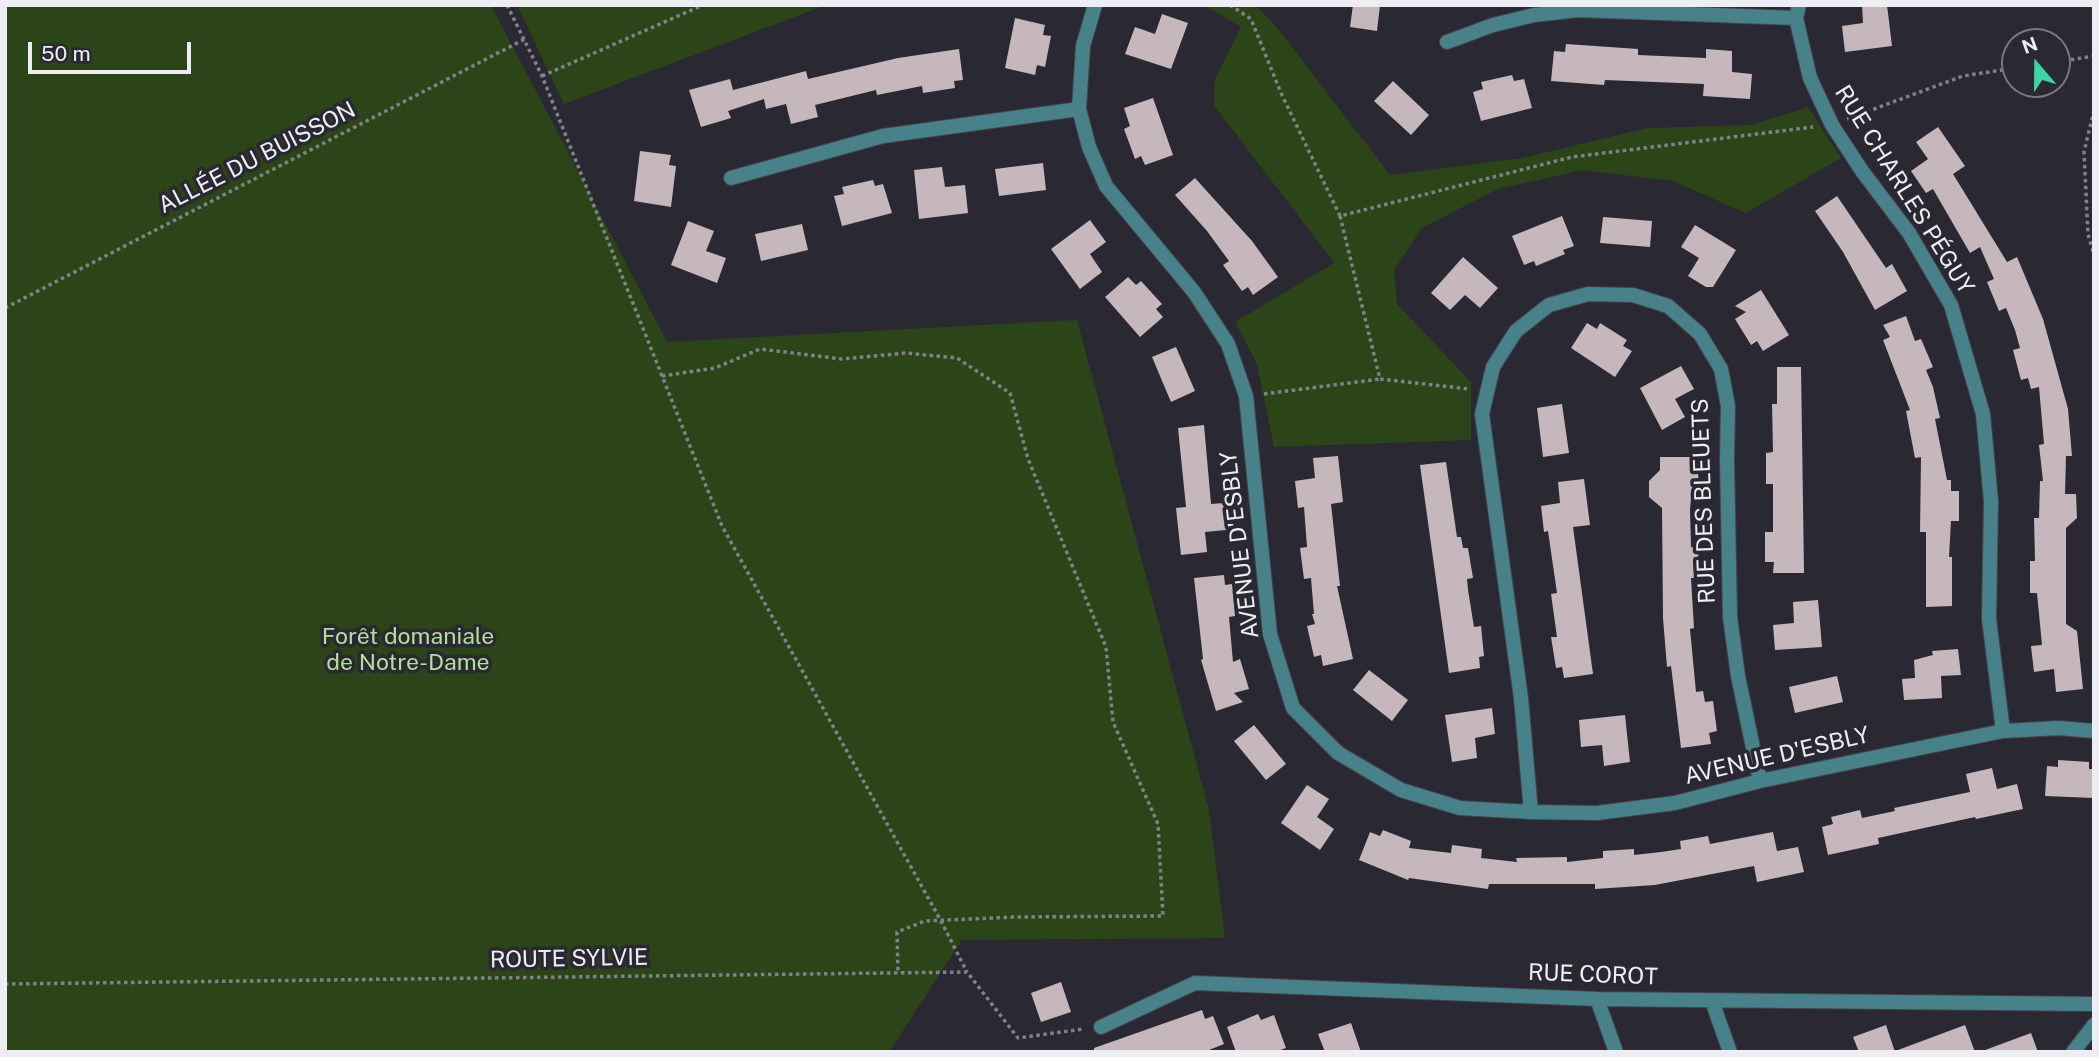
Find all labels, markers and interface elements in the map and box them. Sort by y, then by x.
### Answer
scale bar [32,28,194,72]
north arrow [2001,28,2071,98]
text: N [2019,32,2040,58]
text: 50 m [41,41,91,66]
street label: RUE CHARLES PÉGUY [1828,81,1980,299]
street label: ALLÉE DU BUISSON [154,96,360,220]
street label: RUE DES BLEUETS [1687,398,1721,604]
street label: AVENUE D'ESBLY [1215,450,1265,640]
park label: Forêt domaniale de Notre-Dame [322,623,494,677]
street label: AVENUE D'ESBLY [1682,721,1872,791]
street label: ROUTE SYLVIE [490,944,648,974]
street label: RUE COROT [1528,959,1658,991]

